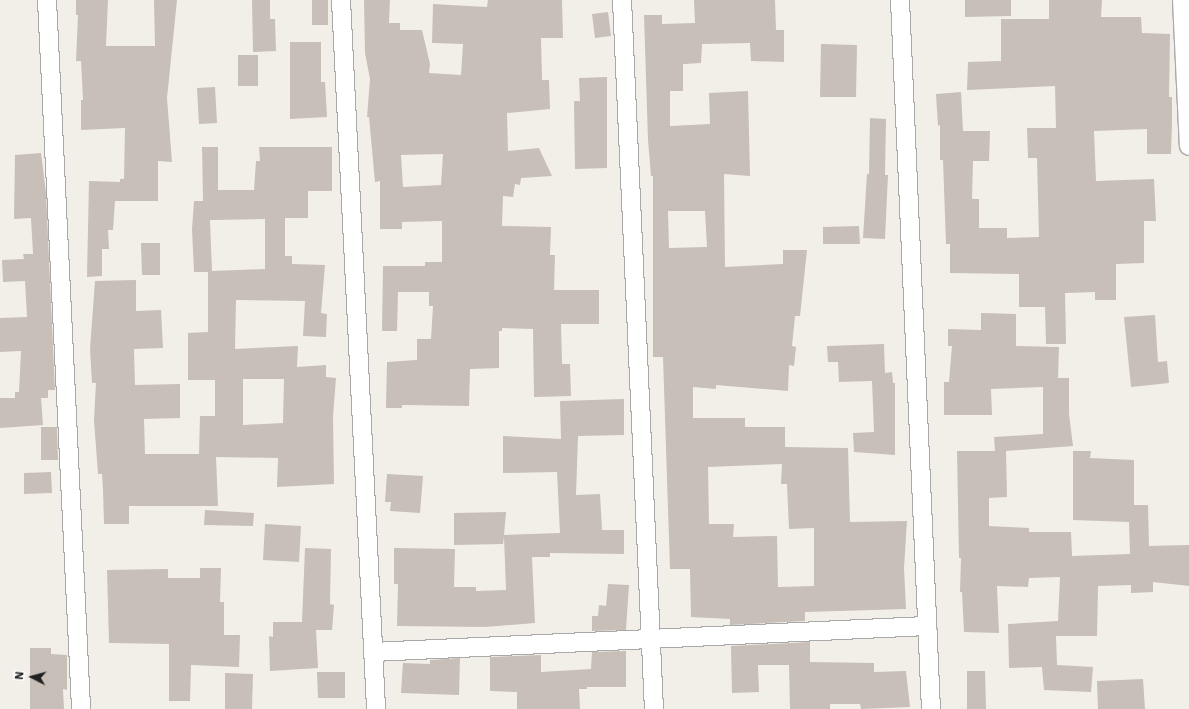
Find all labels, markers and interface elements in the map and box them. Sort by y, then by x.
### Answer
north arrow [12,657,52,697]
text: N [13,671,26,680]

